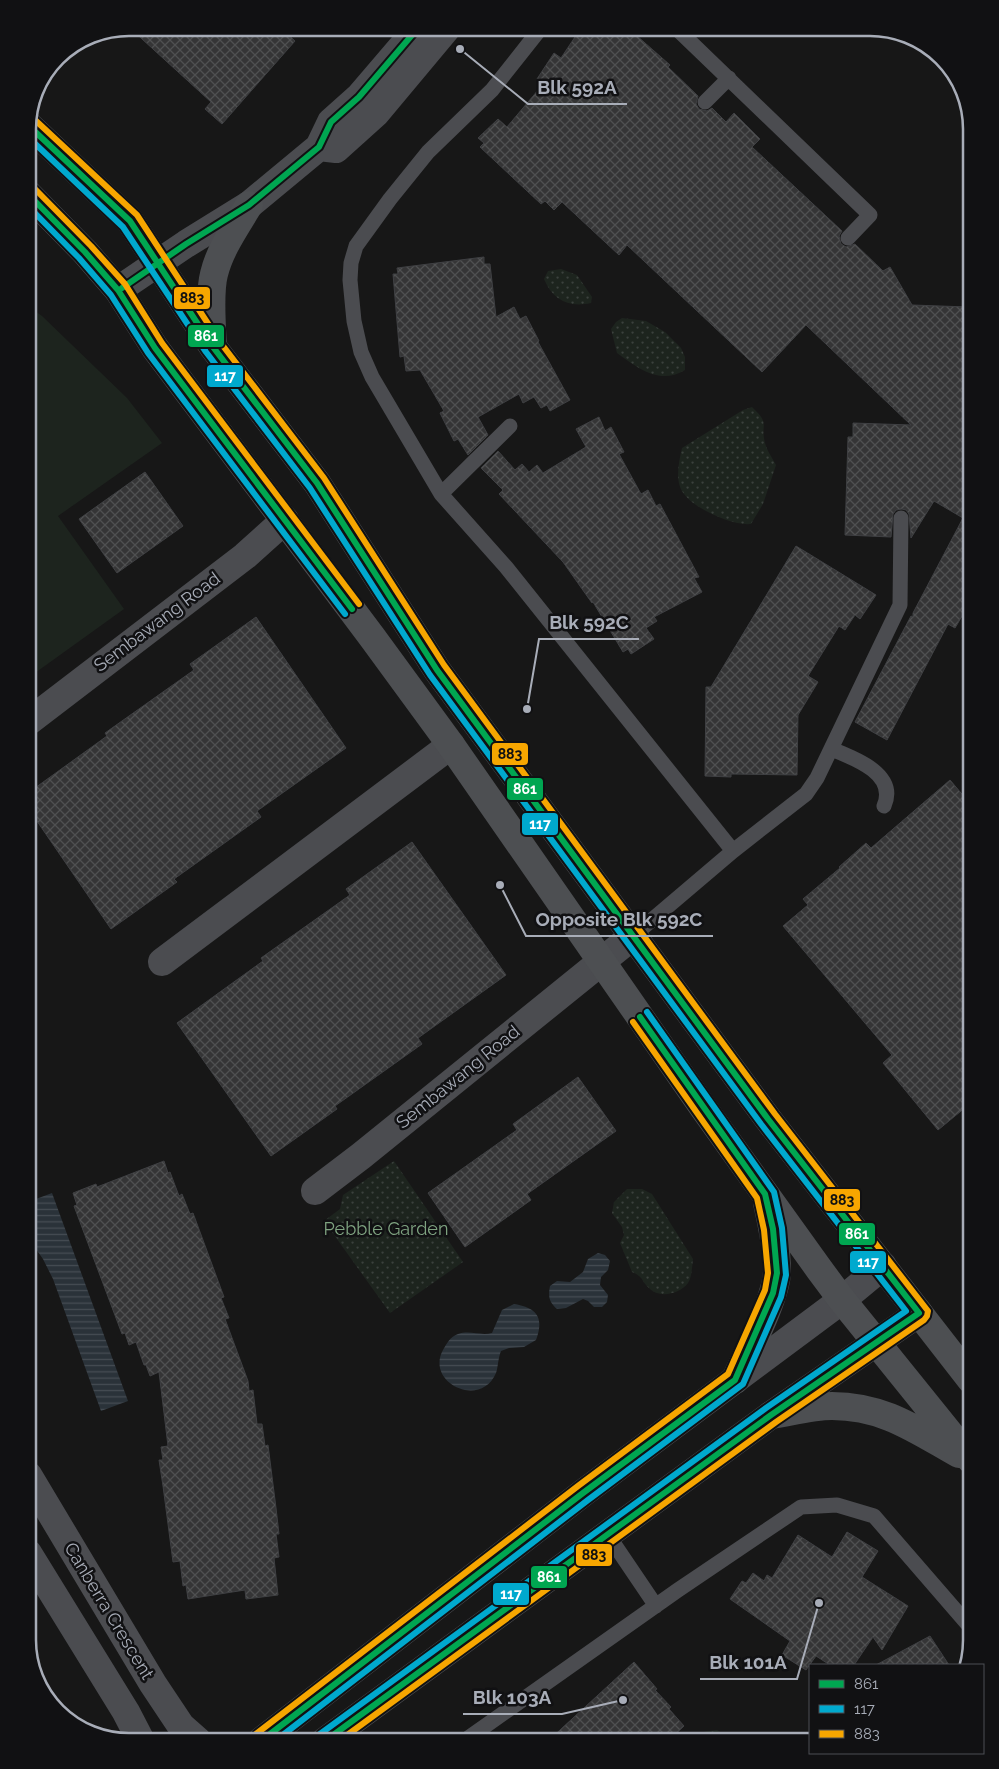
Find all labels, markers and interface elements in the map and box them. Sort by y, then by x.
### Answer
callout: Blk 592A [528,70,627,104]
text: Blk 592A [537,76,617,98]
line badge: 883 [173,286,211,310]
text: 883 [180,290,205,306]
line badge: 861 [187,324,225,348]
text: 861 [194,328,218,344]
line badge: 117 [206,364,244,388]
text: 117 [214,368,236,384]
street label: Sembawang Road [90,567,224,676]
callout: Blk 592C [539,605,639,639]
text: Blk 592C [549,611,629,633]
line badge: 883 [491,742,529,766]
text: 883 [498,746,523,762]
line badge: 861 [506,777,544,801]
text: 861 [513,781,537,797]
line badge: 117 [521,812,559,836]
text: 117 [529,816,551,832]
callout: Opposite Blk 592C [526,902,713,936]
text: Opposite Blk 592C [536,908,702,930]
street label: Sembawang Road [392,1021,523,1133]
line badge: 883 [823,1188,861,1212]
text: 883 [830,1192,855,1208]
park label: Pebble Garden [324,1218,448,1239]
line badge: 861 [838,1222,876,1246]
text: 861 [845,1226,869,1242]
line badge: 117 [849,1250,887,1274]
text: 117 [857,1254,879,1270]
street label: Canberra Crescent [60,1539,159,1683]
line badge: 883 [575,1543,613,1567]
text: 883 [582,1547,607,1563]
line badge: 861 [530,1565,568,1589]
text: 861 [537,1569,561,1585]
line badge: 117 [492,1582,530,1606]
text: 117 [500,1586,522,1602]
callout: Blk 101A [700,1645,797,1679]
text: Blk 101A [709,1651,787,1673]
legend [809,1664,984,1754]
text: 861 [854,1675,879,1693]
callout: Blk 103A [463,1680,562,1714]
text: Blk 103A [473,1686,551,1708]
text: 117 [854,1700,875,1718]
text: 883 [854,1725,880,1743]

